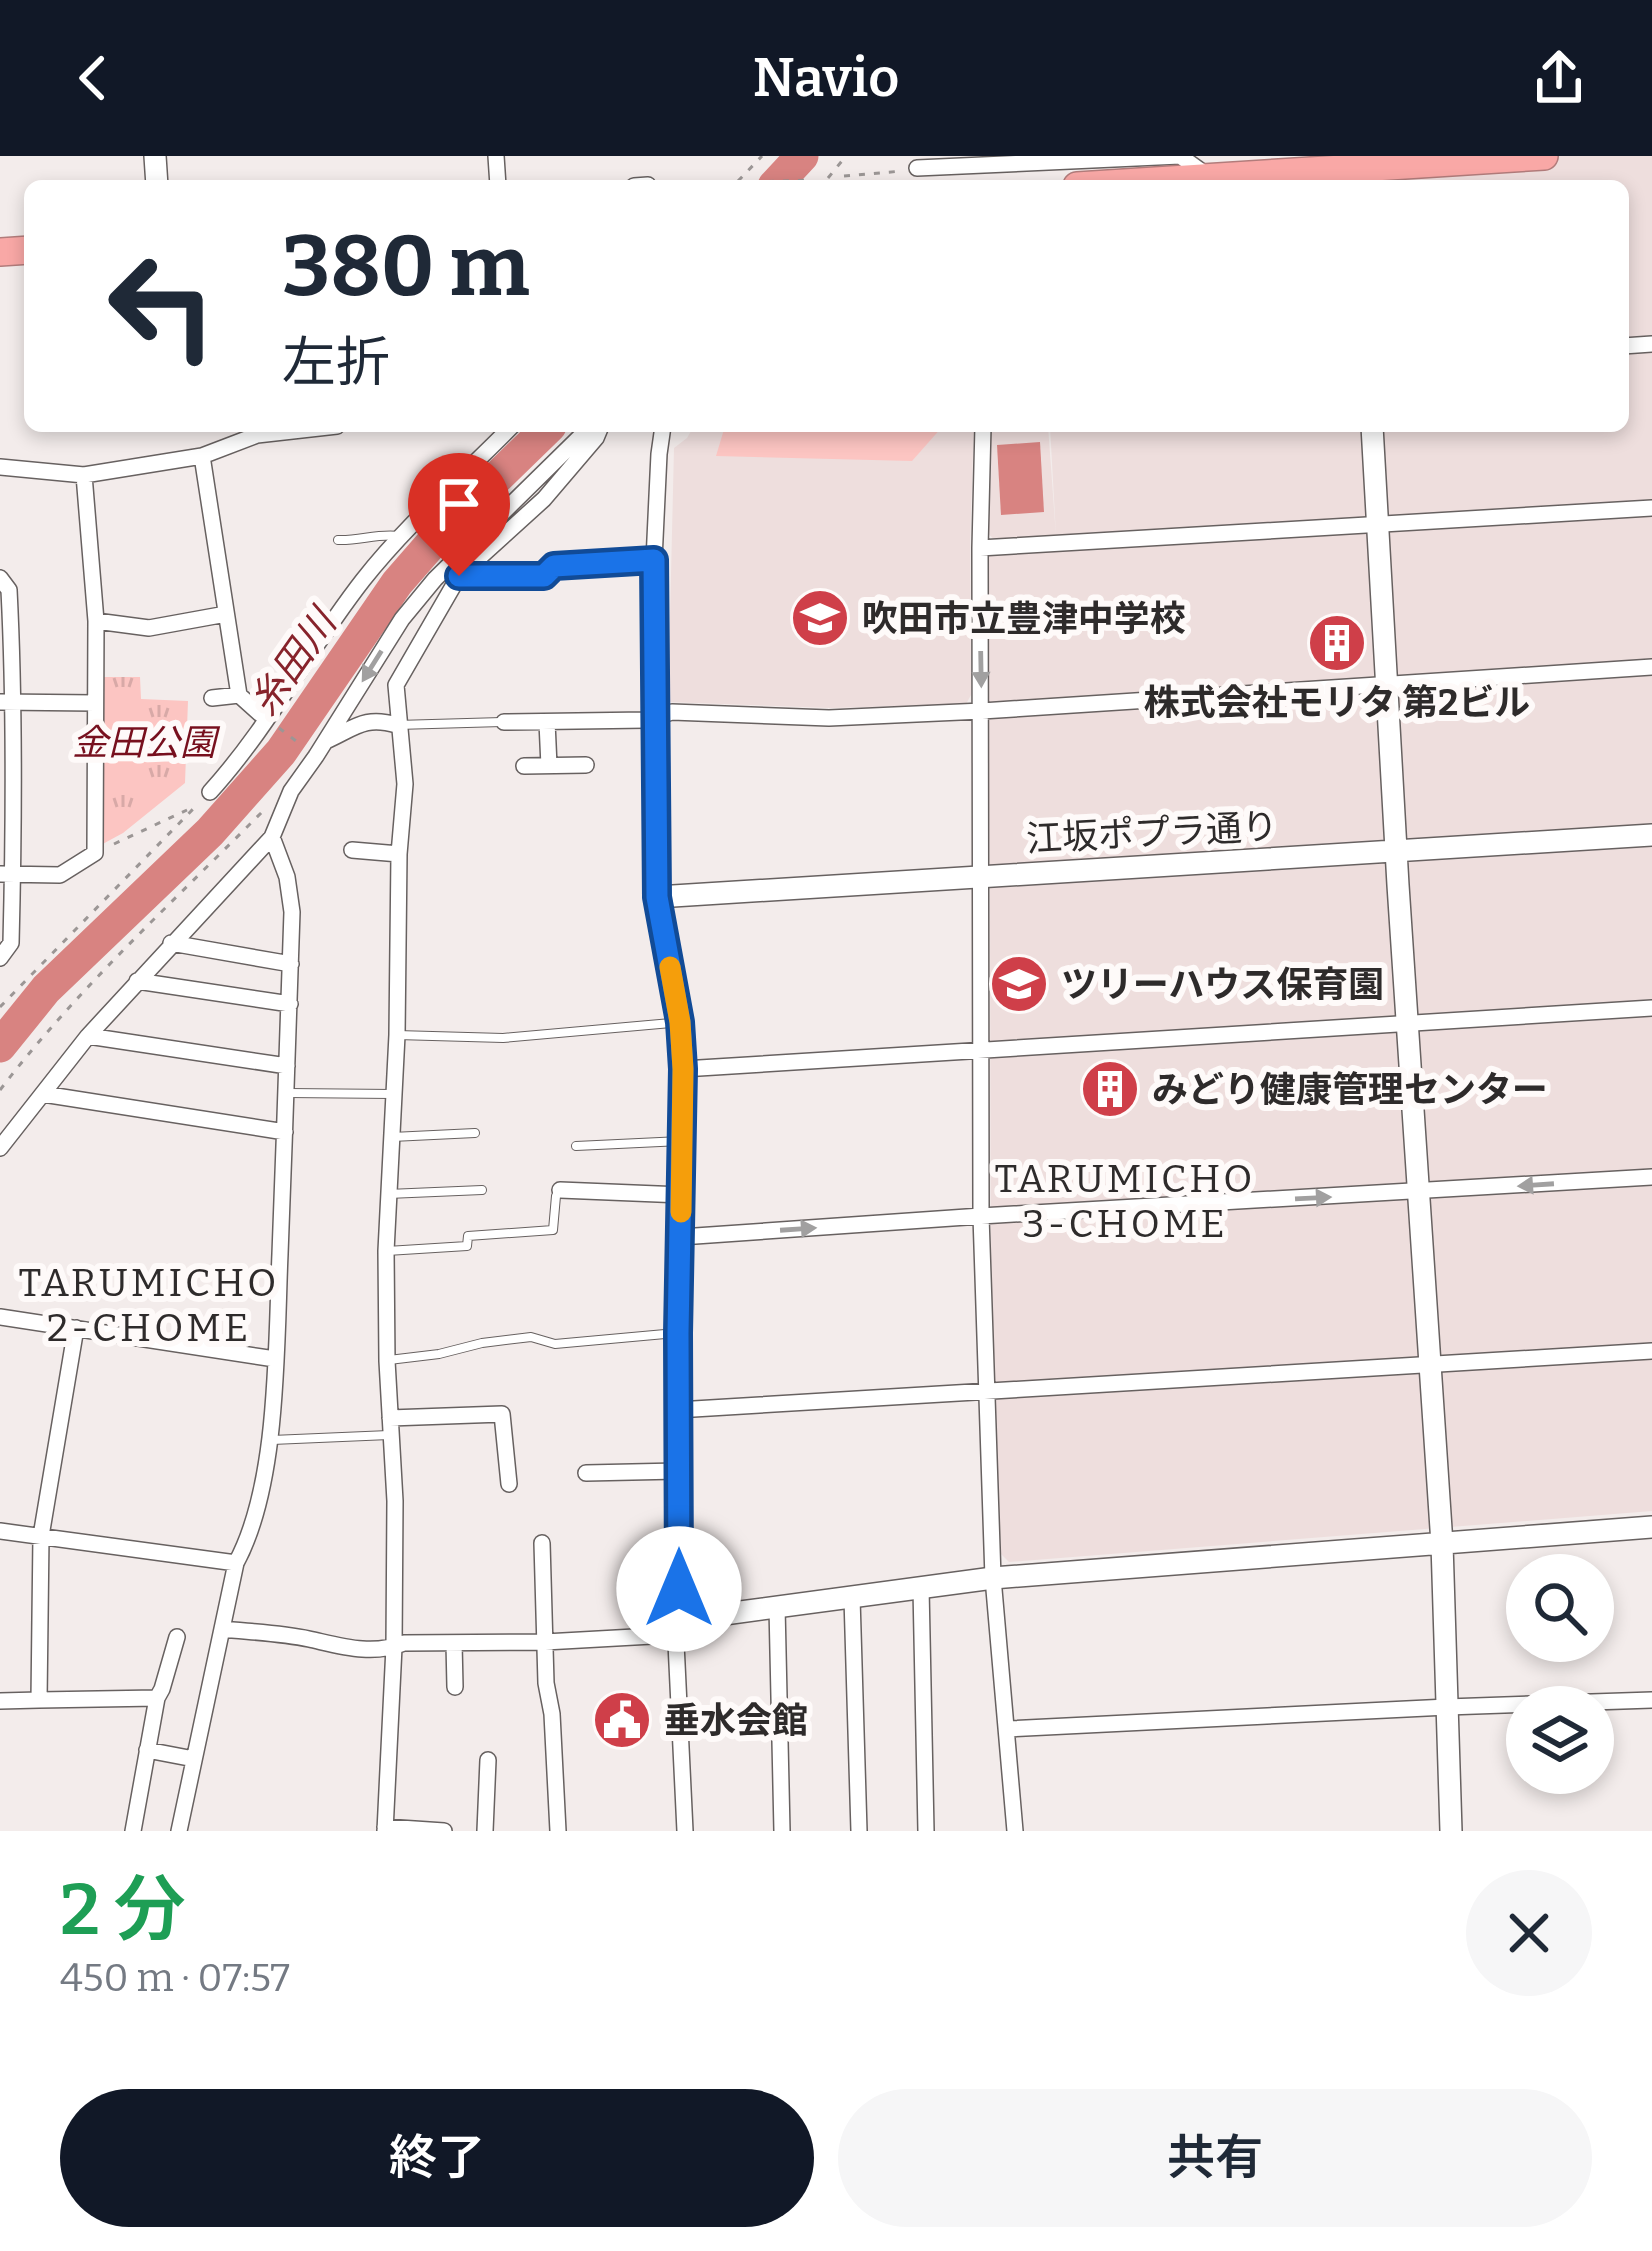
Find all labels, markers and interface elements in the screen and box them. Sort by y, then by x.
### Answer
icon: back [60,45,126,111]
icon: share [1526,45,1592,111]
text: Navio [753,46,899,110]
text: 380 m [282,216,530,317]
icon: left [84,228,240,384]
text: 左折 [282,331,390,395]
pin [408,453,510,576]
icon: arrive [426,471,492,537]
school or university icon: 吹田市立豊津中学校 [789,587,851,649]
place label: 吹田市立豊津中学校 [862,597,1186,641]
water label: 糸田川 [240,598,348,724]
building icon: 株式会社モリタ 第2ビル [1306,612,1368,674]
one-way arrow [361,650,383,683]
one-way arrow [972,651,991,689]
place label: 株式会社モリタ 第2ビル [1144,681,1530,725]
park label: 金田公園 [72,721,221,765]
street label: 江坂ポプラ通り [1025,804,1279,862]
school or university icon: ツリーハウス保育園 [988,953,1050,1015]
place label: ツリーハウス保育園 [1061,963,1384,1007]
building icon: みどり健康管理センター [1079,1058,1141,1120]
place label: みどり健康管理センター [1152,1068,1548,1112]
district label: TARUMICHO 3-CHOME [995,1156,1255,1247]
one-way arrow [1517,1175,1554,1194]
one-way arrow [1295,1188,1333,1207]
one-way arrow [780,1219,817,1238]
district label: TARUMICHO 2-CHOME [19,1260,279,1351]
position arrow [616,1526,742,1652]
map controls [1506,1554,1614,1794]
button: search [1506,1554,1614,1662]
button: layers [1506,1686,1614,1794]
public building icon: 垂水会館 [591,1689,653,1751]
place label: 垂水会館 [664,1699,808,1743]
text: 2 分 [60,1867,186,1953]
button: close [1466,1870,1592,1996]
text: 450 m · 07:57 [60,1955,290,2001]
button: 終了 [60,2089,814,2227]
button: 共有 [838,2089,1592,2227]

